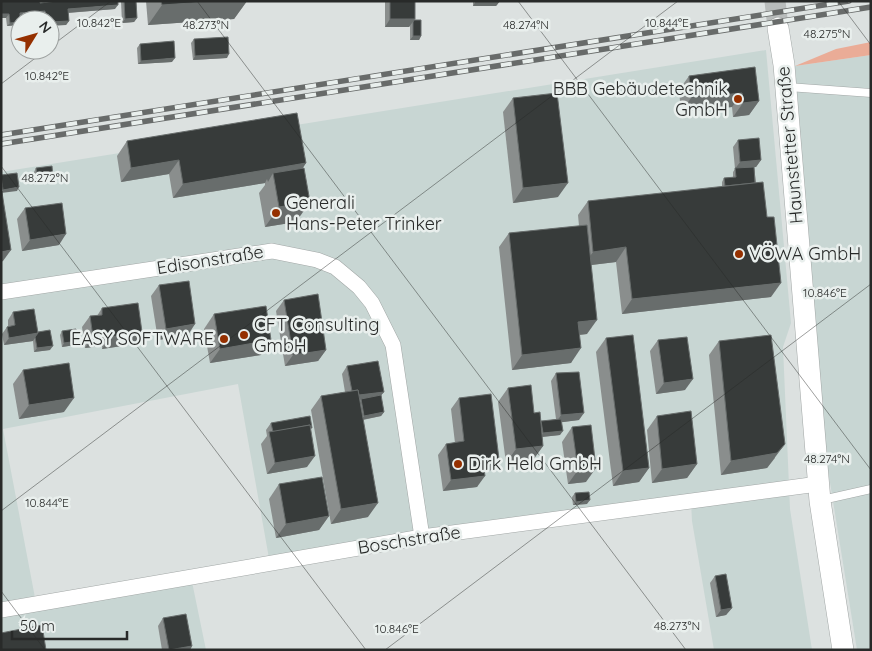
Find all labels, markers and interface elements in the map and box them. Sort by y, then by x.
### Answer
north arrow [10,10,60,60]
text: 10.842°E [77,15,121,30]
text: 10.844°E [645,15,689,30]
text: 48.273°N [183,17,229,32]
text: 48.274°N [503,17,549,32]
text: N [35,18,56,37]
text: 48.275°N [804,26,850,41]
street label: Haunstetter Straße [771,65,808,225]
text: 10.842°E [25,68,69,83]
place label: BBB Gebäudetechnik GmbH [553,77,728,121]
marker: BBB Gebäudetechnik GmbH [732,93,744,105]
text: 48.272°N [22,170,68,185]
place label: Generali Hans-Peter Trinker [286,191,442,235]
marker: Generali Hans-Peter Trinker [270,207,282,219]
street label: Edisonstraße [155,240,265,279]
place label: VÖWA GmbH [749,242,861,265]
marker: VÖWA GmbH [733,248,745,260]
text: 10.846°E [803,285,847,300]
place label: CFT Consulting GmbH [254,313,379,357]
place label: EASY SOFTWARE [71,327,214,350]
marker: CFT Consulting GmbH [238,329,250,341]
marker: EASY SOFTWARE [218,333,230,345]
text: 48.274°N [804,451,850,466]
place label: Dirk Held GmbH [468,452,602,475]
marker: Dirk Held GmbH [452,458,464,470]
text: 10.844°E [25,495,69,510]
street label: Boschstraße [356,520,462,559]
scale bar [12,608,128,640]
text: 50 m [20,616,55,635]
text: 48.273°N [654,618,700,633]
text: 10.846°E [375,621,419,636]

